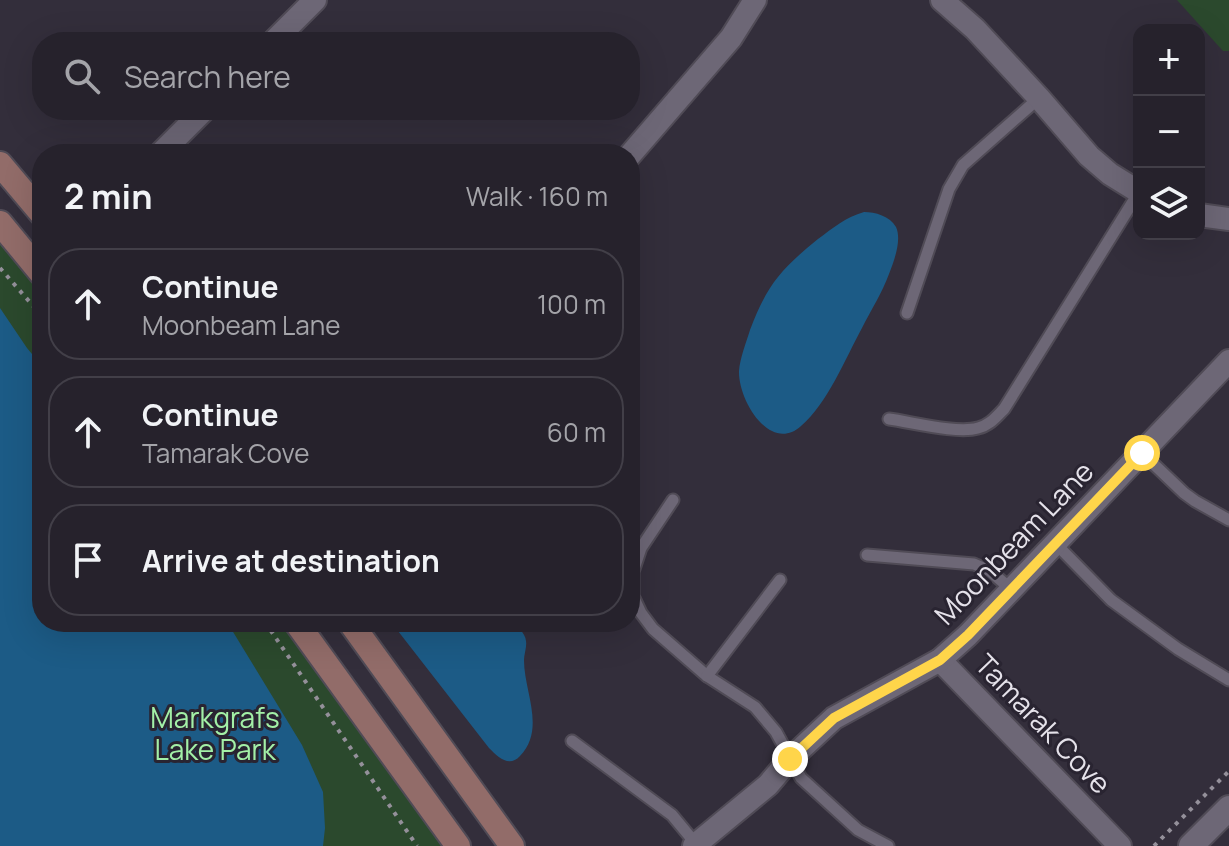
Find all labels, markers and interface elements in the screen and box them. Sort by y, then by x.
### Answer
map controls [1133,24,1205,240]
button: + [1133,24,1205,96]
search box [32,32,640,120]
icon: search [60,54,104,98]
text: Search here [124,56,291,97]
button: − [1133,96,1205,168]
button: layers [1133,168,1205,240]
text: 2 min [64,173,152,219]
text: Walk · 160 m [466,178,608,214]
text: Continue [142,266,278,307]
icon: ahead [66,282,110,326]
text: 100 m [537,286,606,322]
text: Moonbeam Lane [142,307,340,343]
text: Continue [142,394,278,435]
icon: ahead [66,410,110,454]
text: 60 m [547,414,606,450]
text: Tamarak Cove [142,435,309,471]
route start [1124,435,1160,471]
street label: Moonbeam Lane [925,452,1101,632]
icon: arrive [66,538,110,582]
text: Arrive at destination [142,540,440,581]
street label: Tamarak Cove [967,645,1120,801]
park label: Markgrafs Lake Park [150,698,280,768]
route end [772,741,808,777]

